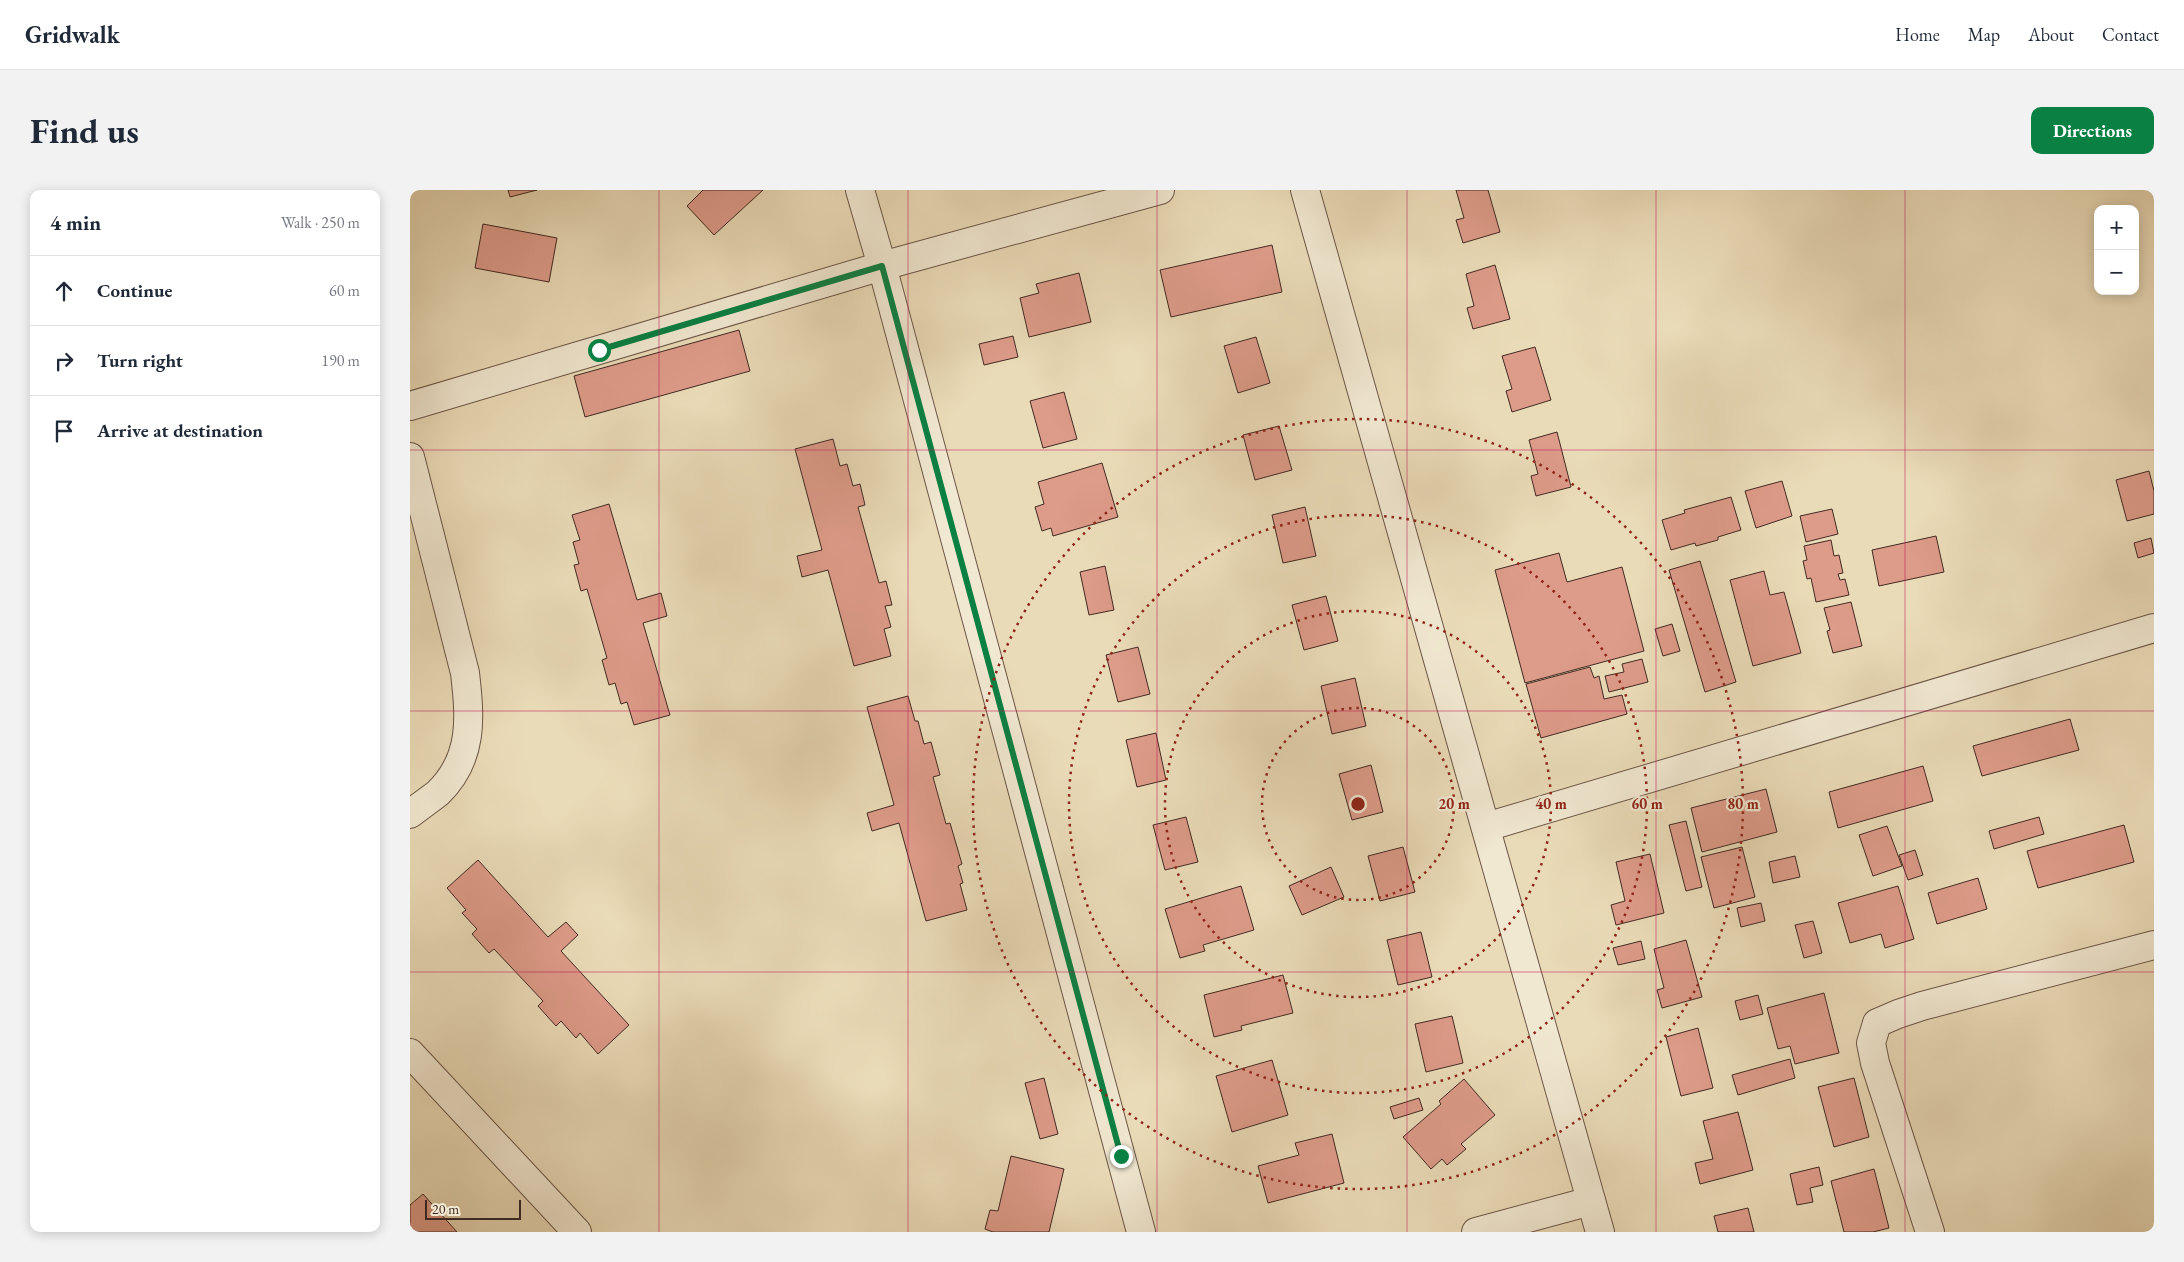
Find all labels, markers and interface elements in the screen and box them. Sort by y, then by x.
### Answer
text: Gridwalk [25,19,120,50]
text: Home [1895,23,1940,46]
text: Map [1968,23,2000,46]
text: About [2028,23,2074,46]
text: Contact [2102,23,2159,46]
button: Directions [2031,107,2154,154]
text: Find us [30,108,139,153]
map controls [2094,205,2139,295]
button: + [2094,205,2139,250]
text: 4 min [50,209,101,236]
text: Walk · 250 m [281,212,360,233]
button: − [2094,250,2139,295]
icon: ahead [50,277,78,305]
text: Continue [97,278,172,303]
text: 60 m [329,280,360,301]
route start [588,339,611,362]
icon: right [50,347,78,375]
text: Turn right [97,348,183,373]
text: 190 m [321,350,360,371]
icon: arrive [50,417,78,445]
text: Arrive at destination [97,418,263,443]
text: 20 m [1438,794,1470,813]
text: 40 m [1535,794,1567,813]
text: 60 m [1631,794,1663,813]
text: 80 m [1727,794,1759,813]
centre of rings [1349,795,1367,813]
route end [1110,1145,1133,1168]
scale bar [425,1197,521,1220]
text: 20 m [432,1200,459,1218]

